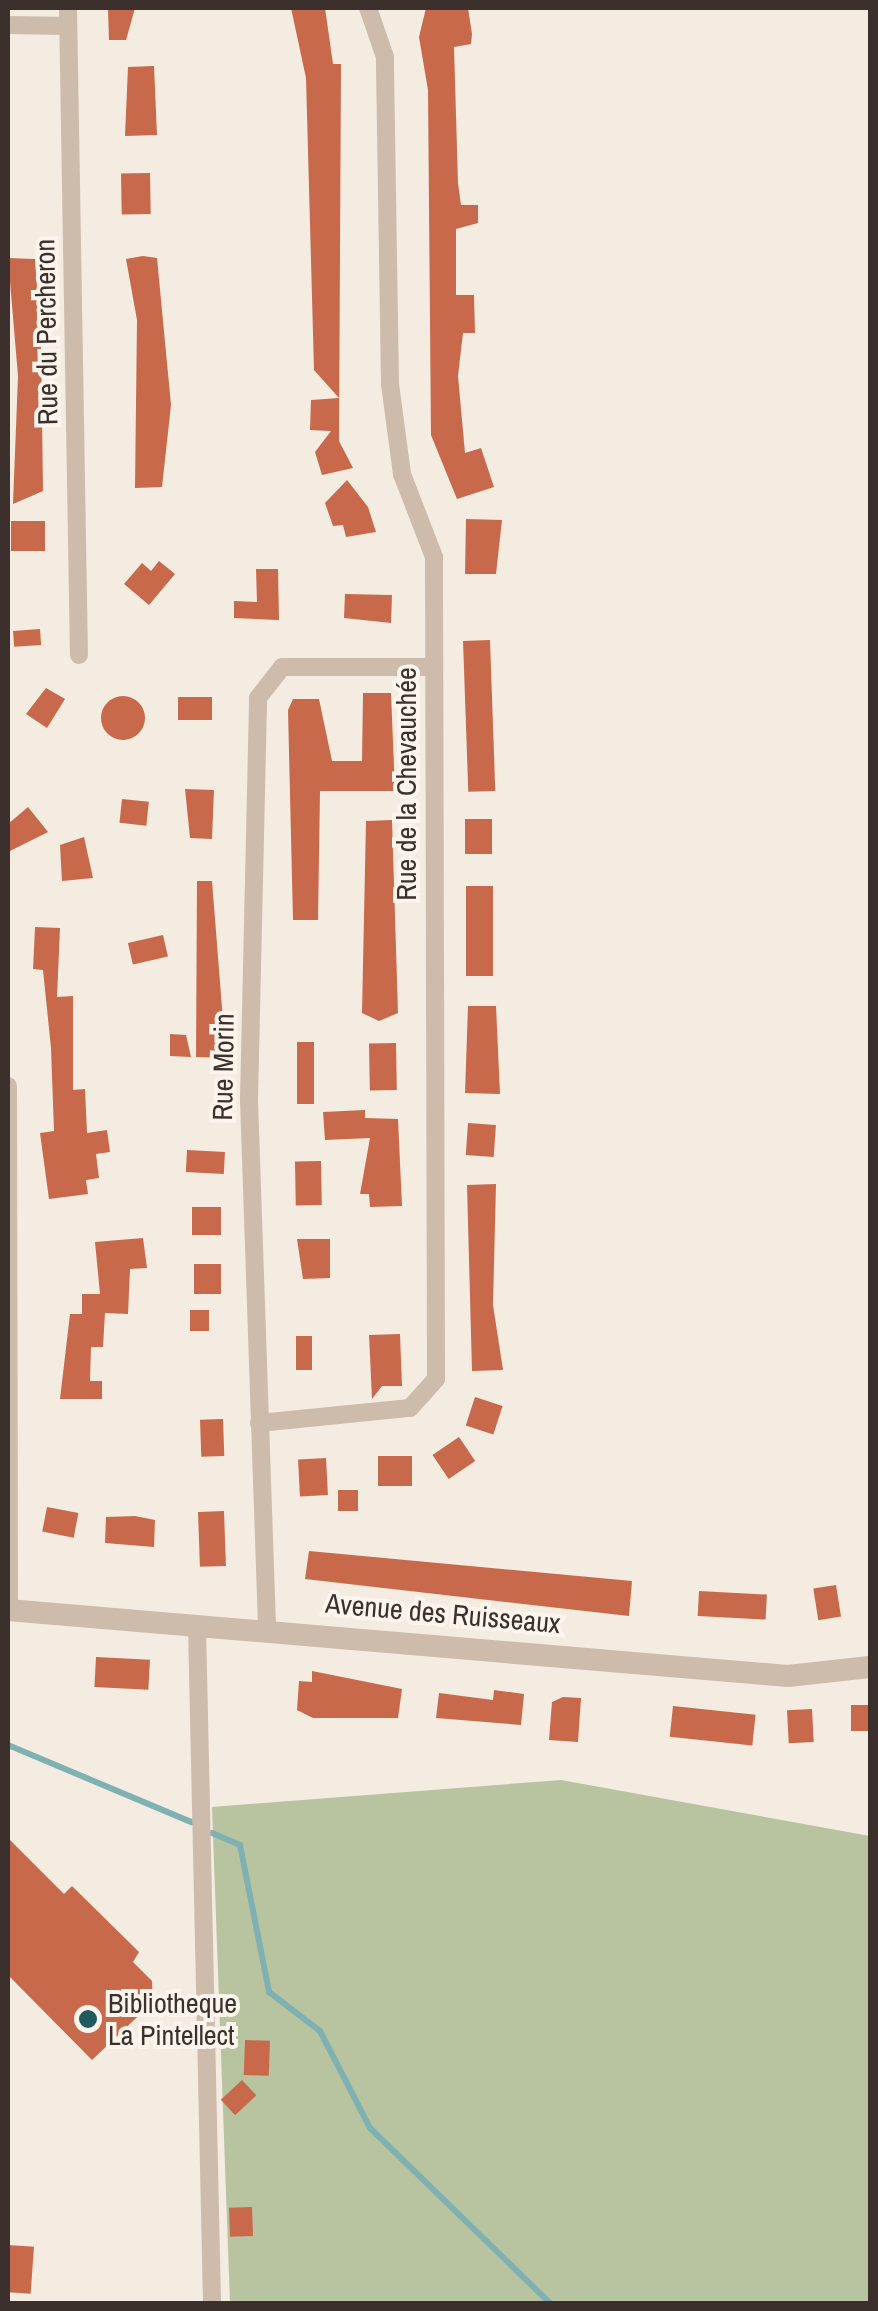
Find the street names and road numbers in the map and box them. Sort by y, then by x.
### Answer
street label: Rue du Percheron [28,239,64,425]
street label: Rue de la Chevauchée [389,667,423,901]
street label: Rue Morin [205,1013,241,1121]
street label: Avenue des Ruisseaux [324,1586,562,1640]

